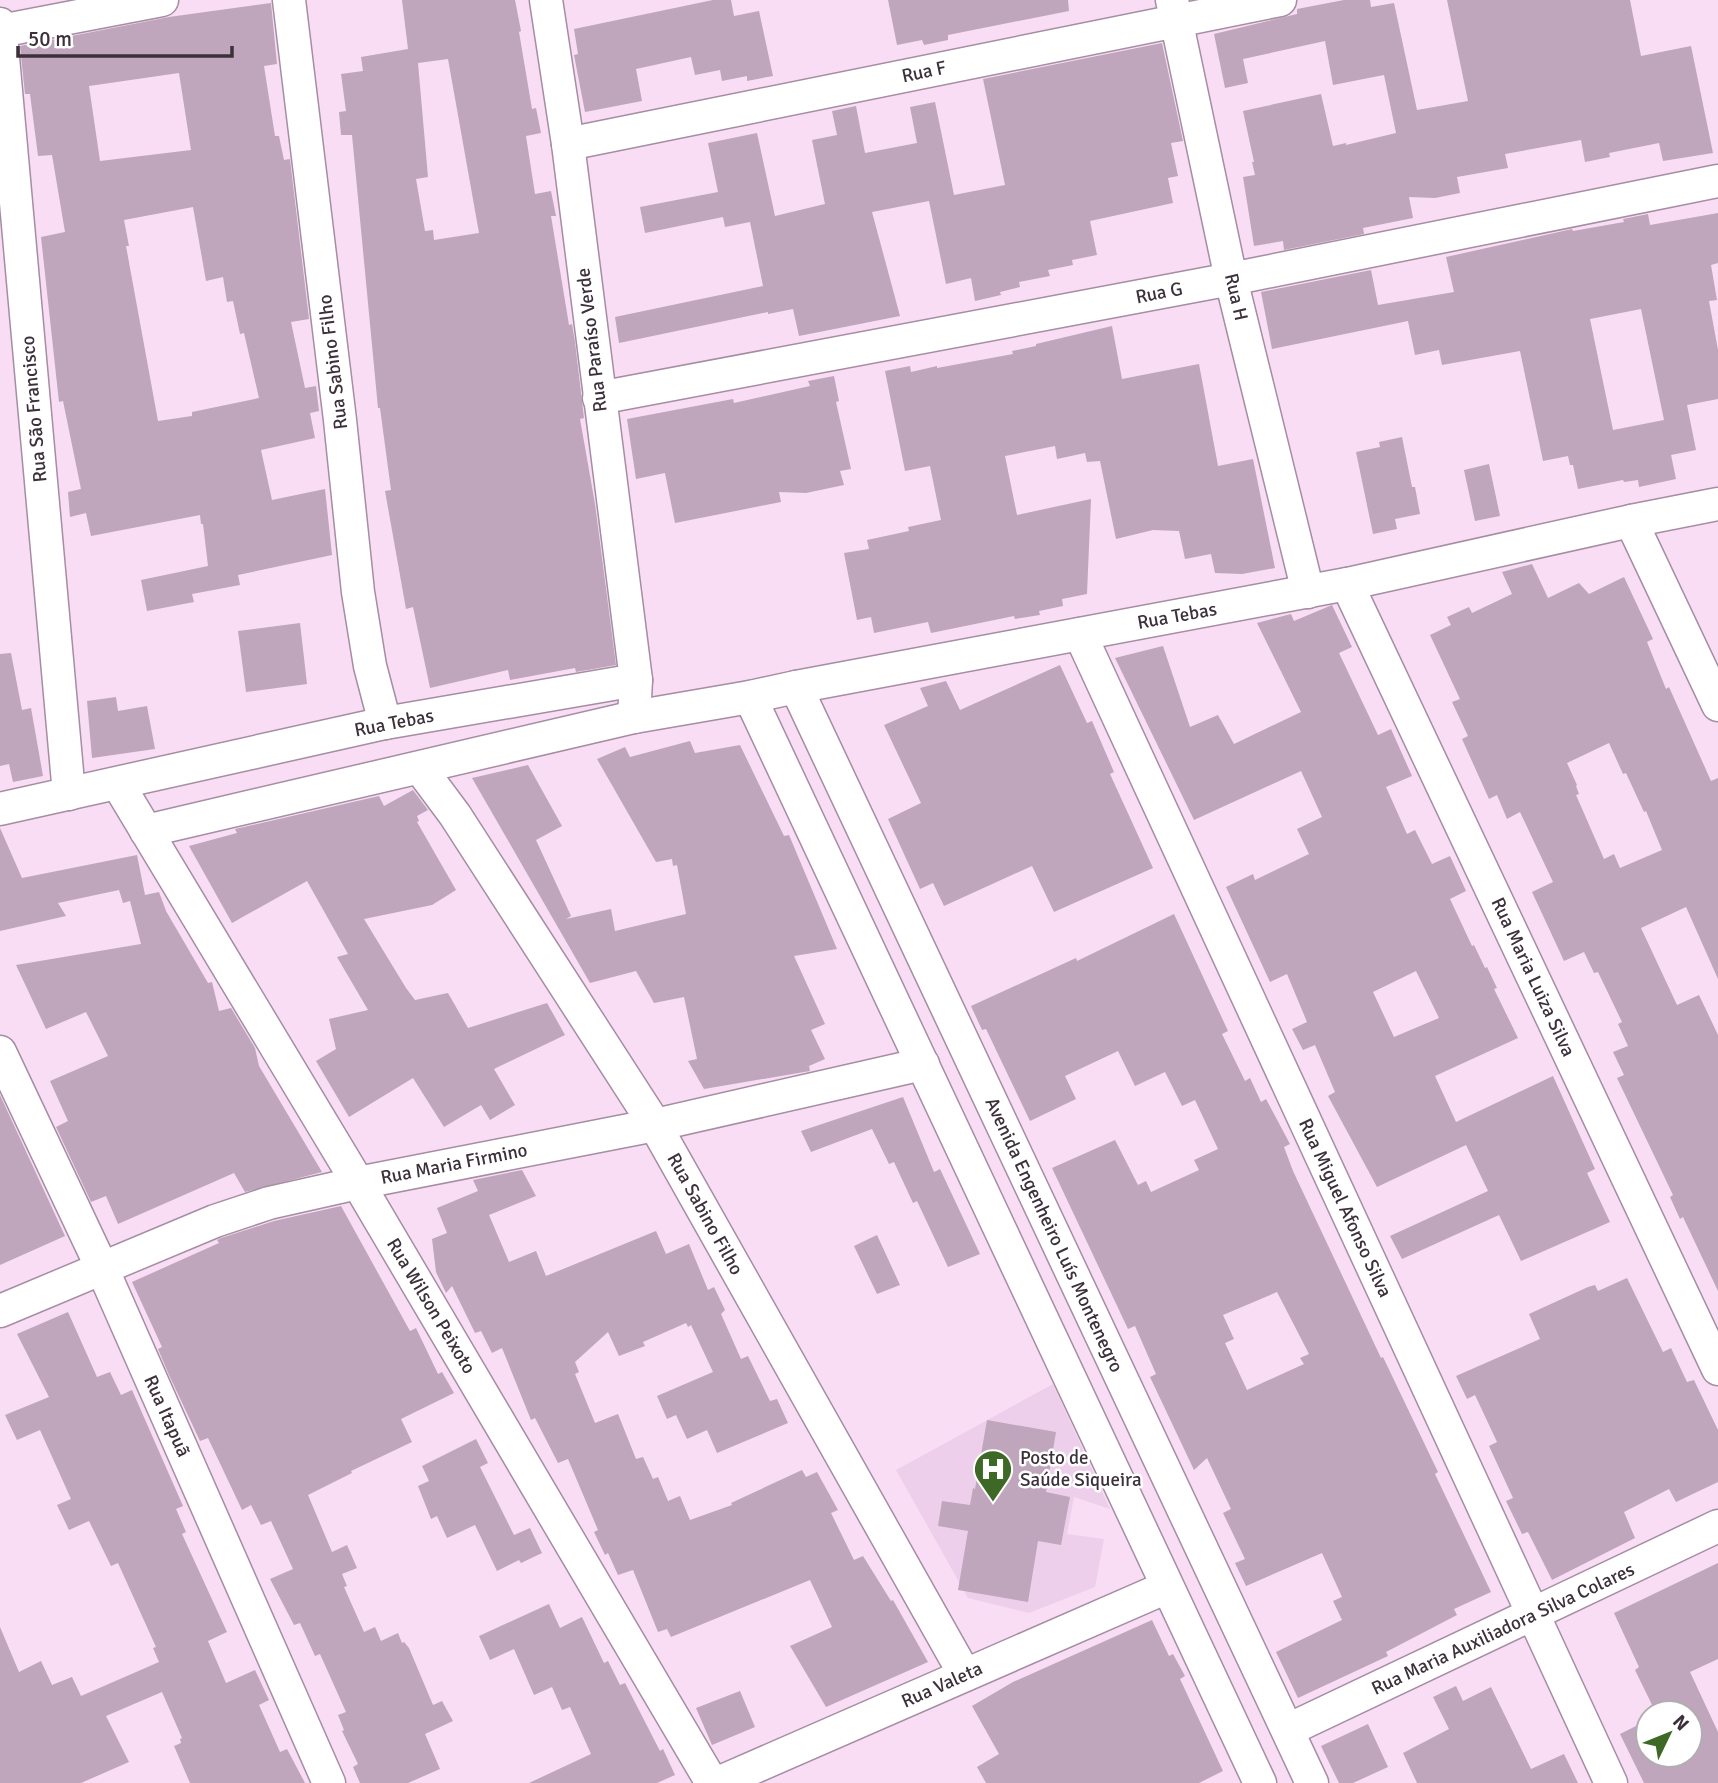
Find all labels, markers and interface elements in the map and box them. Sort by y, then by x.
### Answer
scale bar [18,14,231,58]
text: 50 m [28,26,72,52]
street label: Rua F [899,56,949,88]
street label: Rua Paraíso Verde [571,267,613,413]
street label: Rua H [1219,271,1253,323]
street label: Rua G [1133,277,1185,309]
street label: Rua Sabino Filho [313,293,353,431]
street label: Rua São Francisco [16,335,52,483]
street label: Rua Tebas [1135,597,1219,635]
street label: Rua Tebas [352,704,436,742]
street label: Rua Maria Luiza Silva [1486,894,1580,1060]
street label: Avenida Engenheiro Luís Montenegro [980,1094,1128,1376]
street label: Rua Miguel Afonso Silva [1293,1115,1397,1301]
street label: Rua Maria Firmino [379,1138,530,1190]
street label: Rua Sabino Filho [662,1149,748,1279]
street label: Rua Wilson Peixoto [381,1234,481,1378]
street label: Rua Itapuã [138,1371,196,1461]
place label: Posto de Saúde Siqueira [1020,1446,1142,1492]
hospital icon: Posto de Saúde Siqueira [972,1448,1014,1503]
street label: Rua Maria Auxiliadora Silva Colares [1368,1557,1638,1701]
street label: Rua Valeta [898,1657,986,1713]
north arrow [1634,1699,1704,1769]
text: N [1667,1710,1694,1736]

